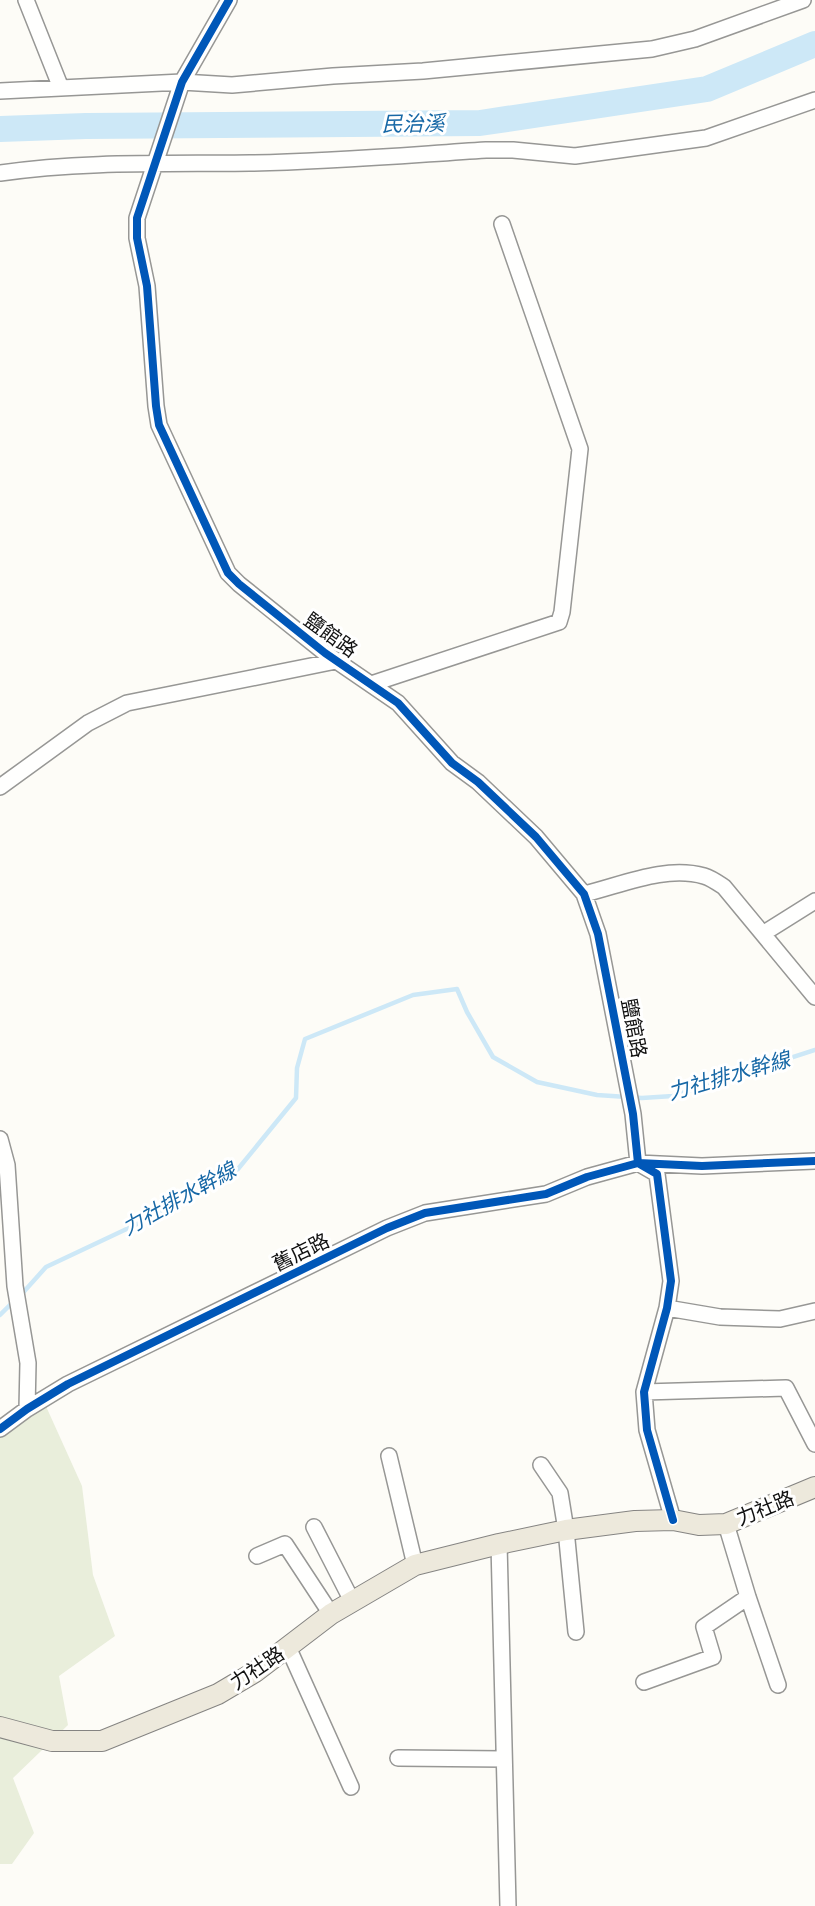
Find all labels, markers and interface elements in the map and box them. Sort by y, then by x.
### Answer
water label: 民治溪 [381,110,448,137]
street label: 鹽館路 [300,608,362,662]
street label: 鹽館路 [616,996,652,1060]
water label: 力社排水幹線 [665,1046,795,1105]
water label: 力社排水幹線 [118,1156,242,1240]
street label: 舊店路 [269,1228,333,1276]
street label: 力社路 [733,1486,797,1530]
street label: 力社路 [225,1641,289,1695]

